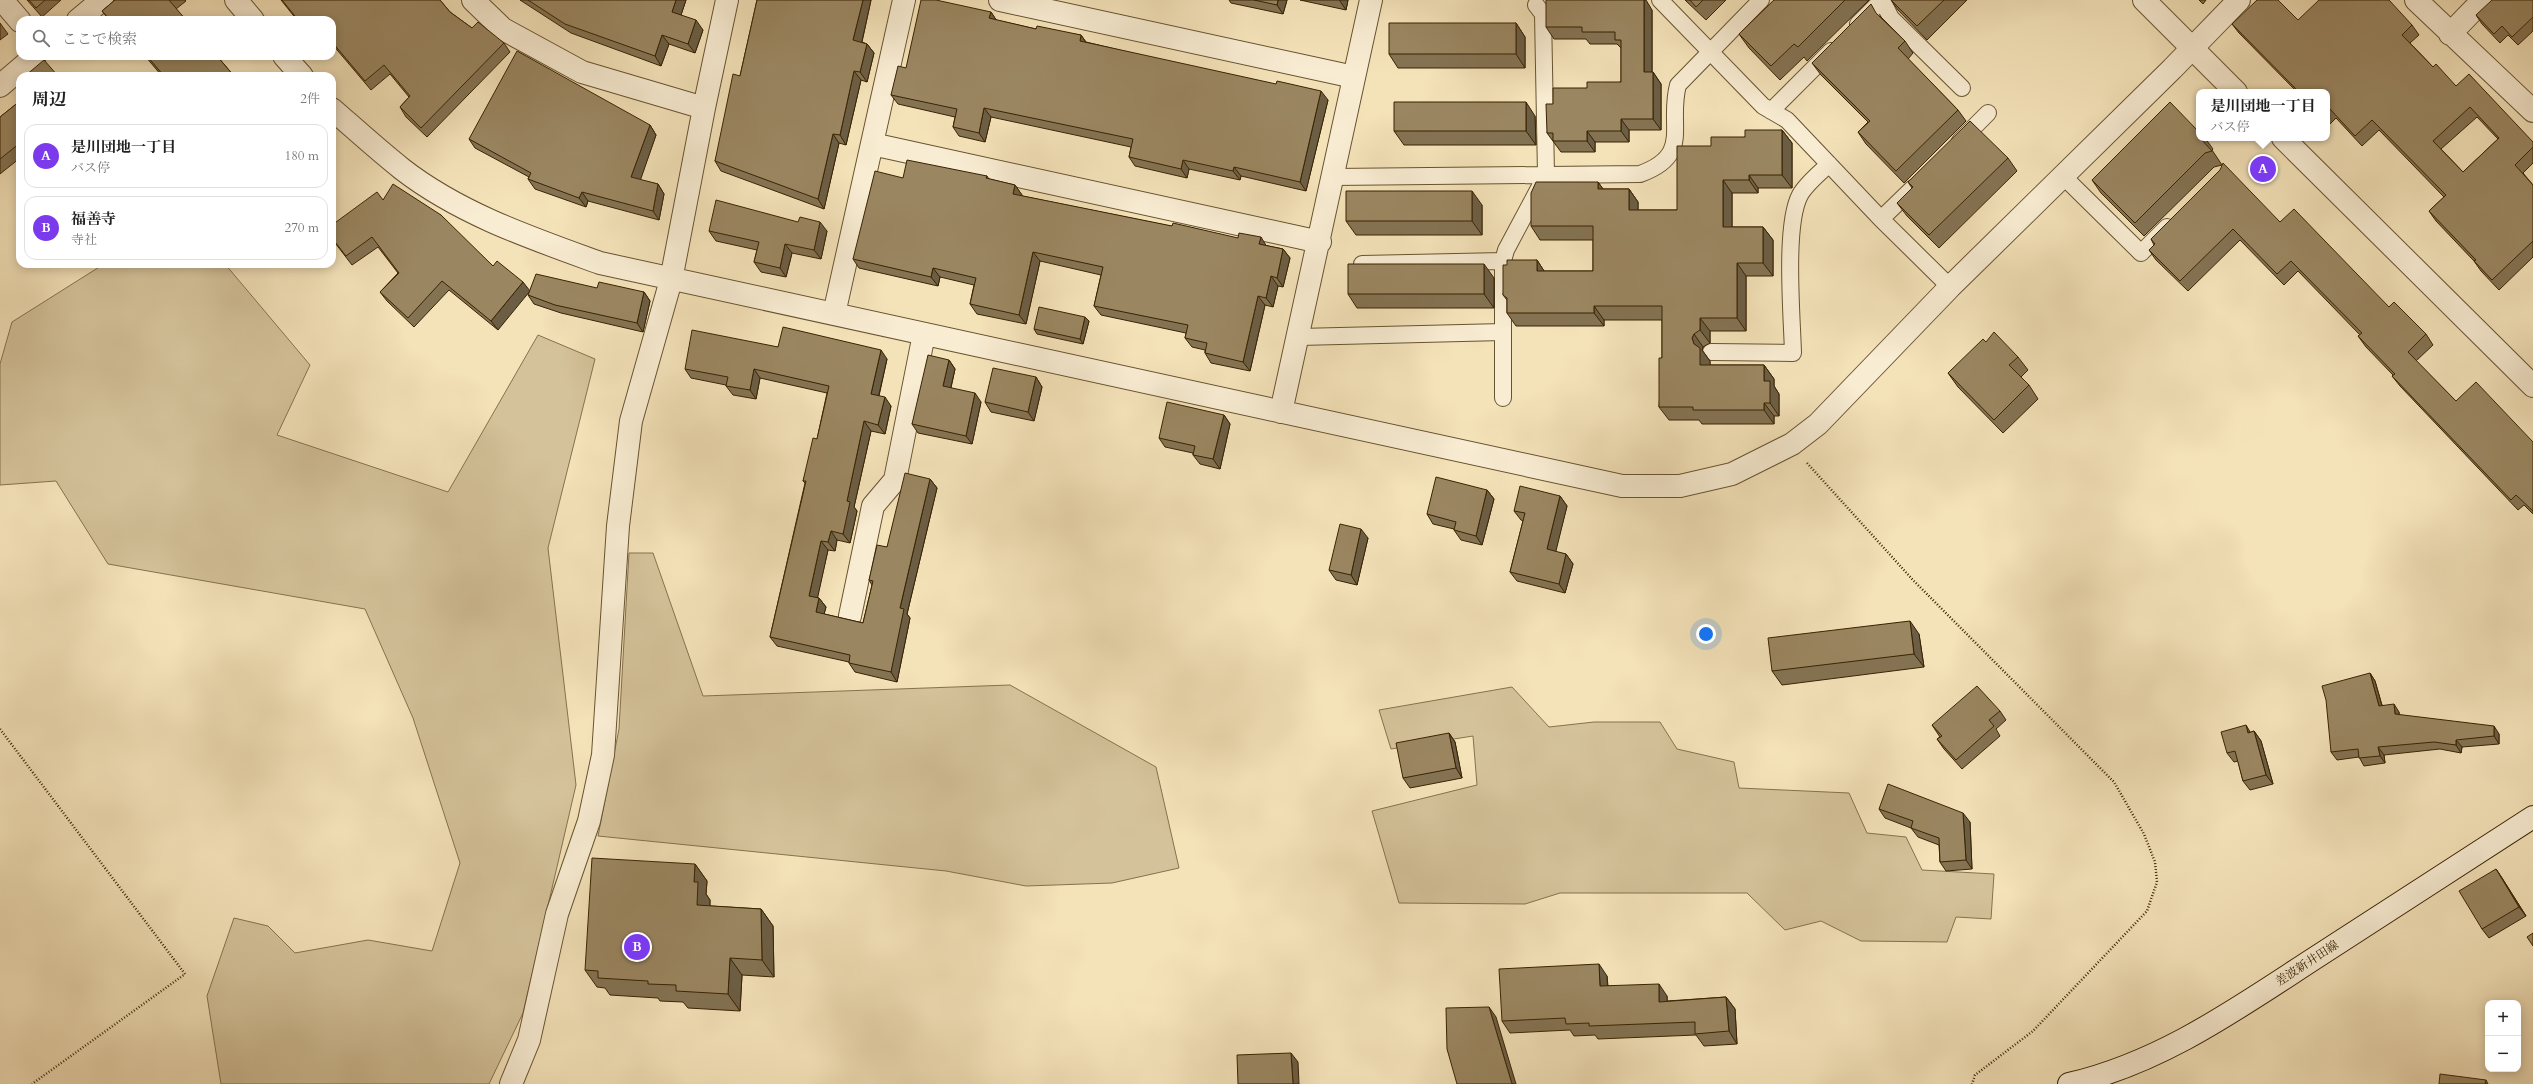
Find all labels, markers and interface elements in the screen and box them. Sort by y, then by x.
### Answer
search box [16,16,336,60]
icon: search [30,27,52,49]
text: ここで検索 [62,29,137,49]
text: 周辺 [32,88,66,111]
popup [2196,89,2330,141]
text: 2件 [300,90,320,108]
text: 是川団地一丁目 [2210,96,2316,116]
text: バス停 [2210,118,2250,136]
text: 是川団地一丁目 [71,137,176,157]
text: A [41,147,51,165]
text: 180 m [285,147,319,165]
pin: A [2250,154,2276,184]
text: バス停 [71,159,110,177]
text: 福善寺 [71,209,116,229]
text: B [41,219,51,237]
text: 270 m [285,219,319,237]
text: 寺社 [71,231,97,249]
your location [1696,624,1716,644]
pin: B [624,932,650,962]
street label: 差波新井田線 [2272,937,2342,989]
map controls [2485,1000,2521,1072]
button: + [2485,1000,2521,1036]
button: − [2485,1036,2521,1072]

